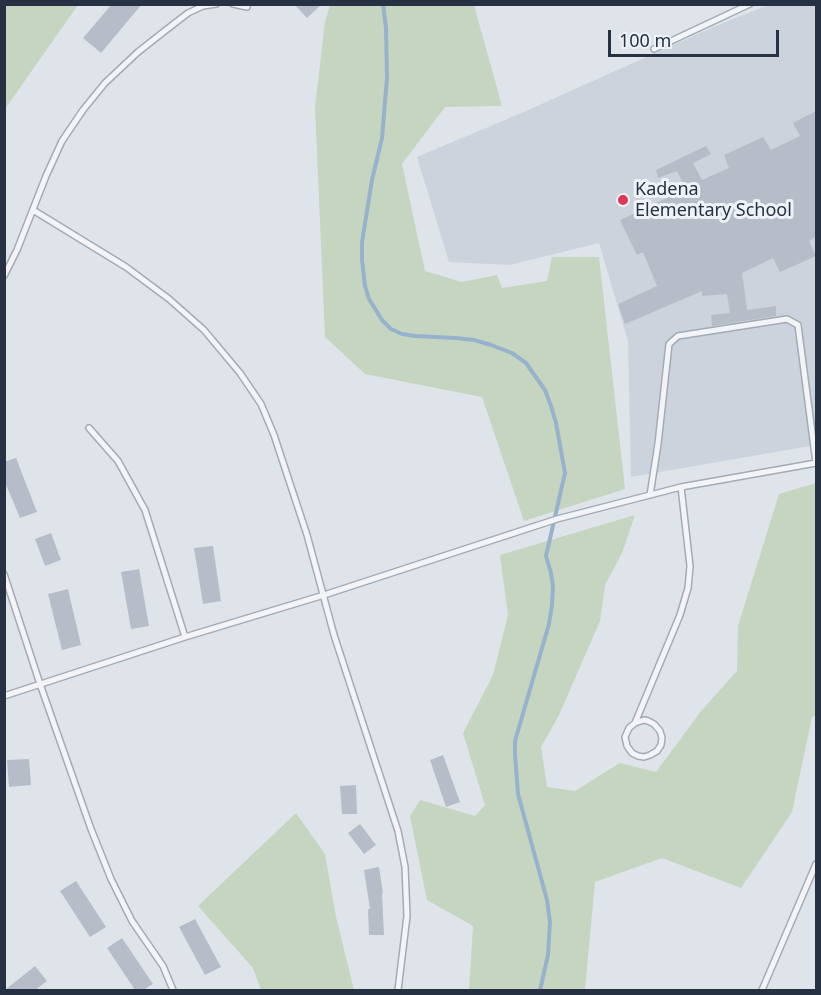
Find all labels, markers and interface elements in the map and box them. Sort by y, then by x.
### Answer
scale bar [611,18,782,56]
text: 100 m [619,28,671,52]
place label: Kadena Elementary School [635,179,792,222]
marker: Kadena Elementary School [616,193,630,207]

